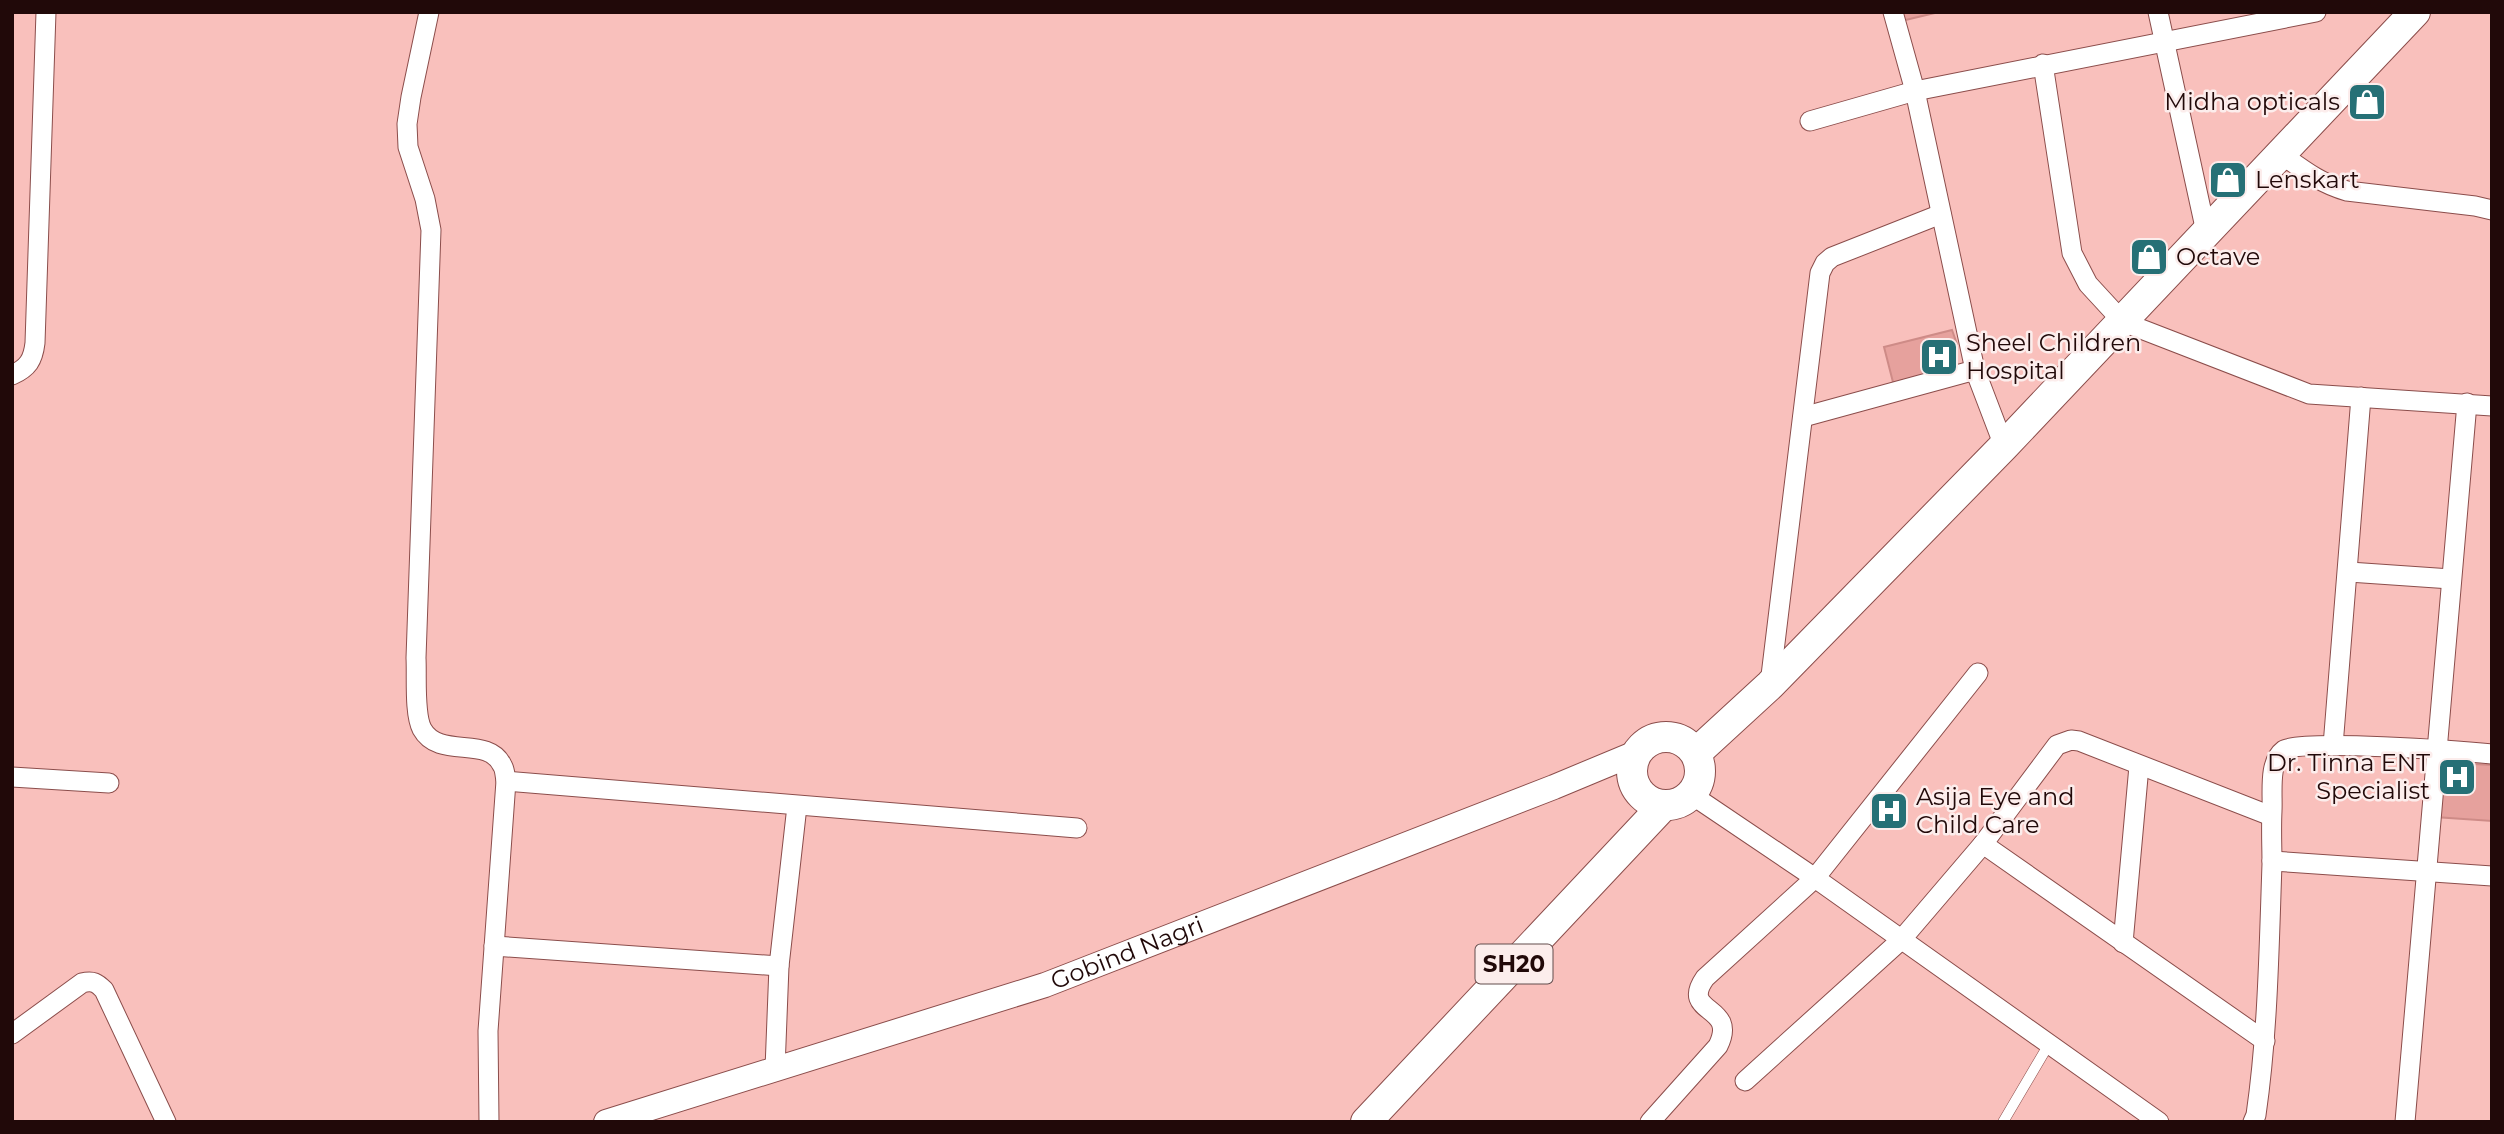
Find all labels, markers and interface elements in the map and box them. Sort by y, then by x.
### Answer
shop icon: Midha opticals [2346,81,2388,123]
place label: Midha opticals [2164,87,2340,116]
shop icon: Lenskart [2207,159,2249,201]
place label: Lenskart [2255,165,2360,194]
shop icon: Octave [2128,236,2170,278]
place label: Octave [2176,242,2260,271]
place label: Sheel Children Hospital [1966,328,2141,385]
hospital icon: Sheel Children Hospital [1918,336,1960,378]
place label: Dr. Tinna ENT Specialist [2267,748,2430,805]
hospital icon: Dr. Tinna ENT Specialist [2436,756,2478,798]
place label: Asija Eye and Child Care [1916,782,2074,839]
hospital icon: Asija Eye and Child Care [1868,790,1910,832]
street label: Gobind Nagri [1047,910,1207,995]
road number: SH20 [1476,945,1552,984]

